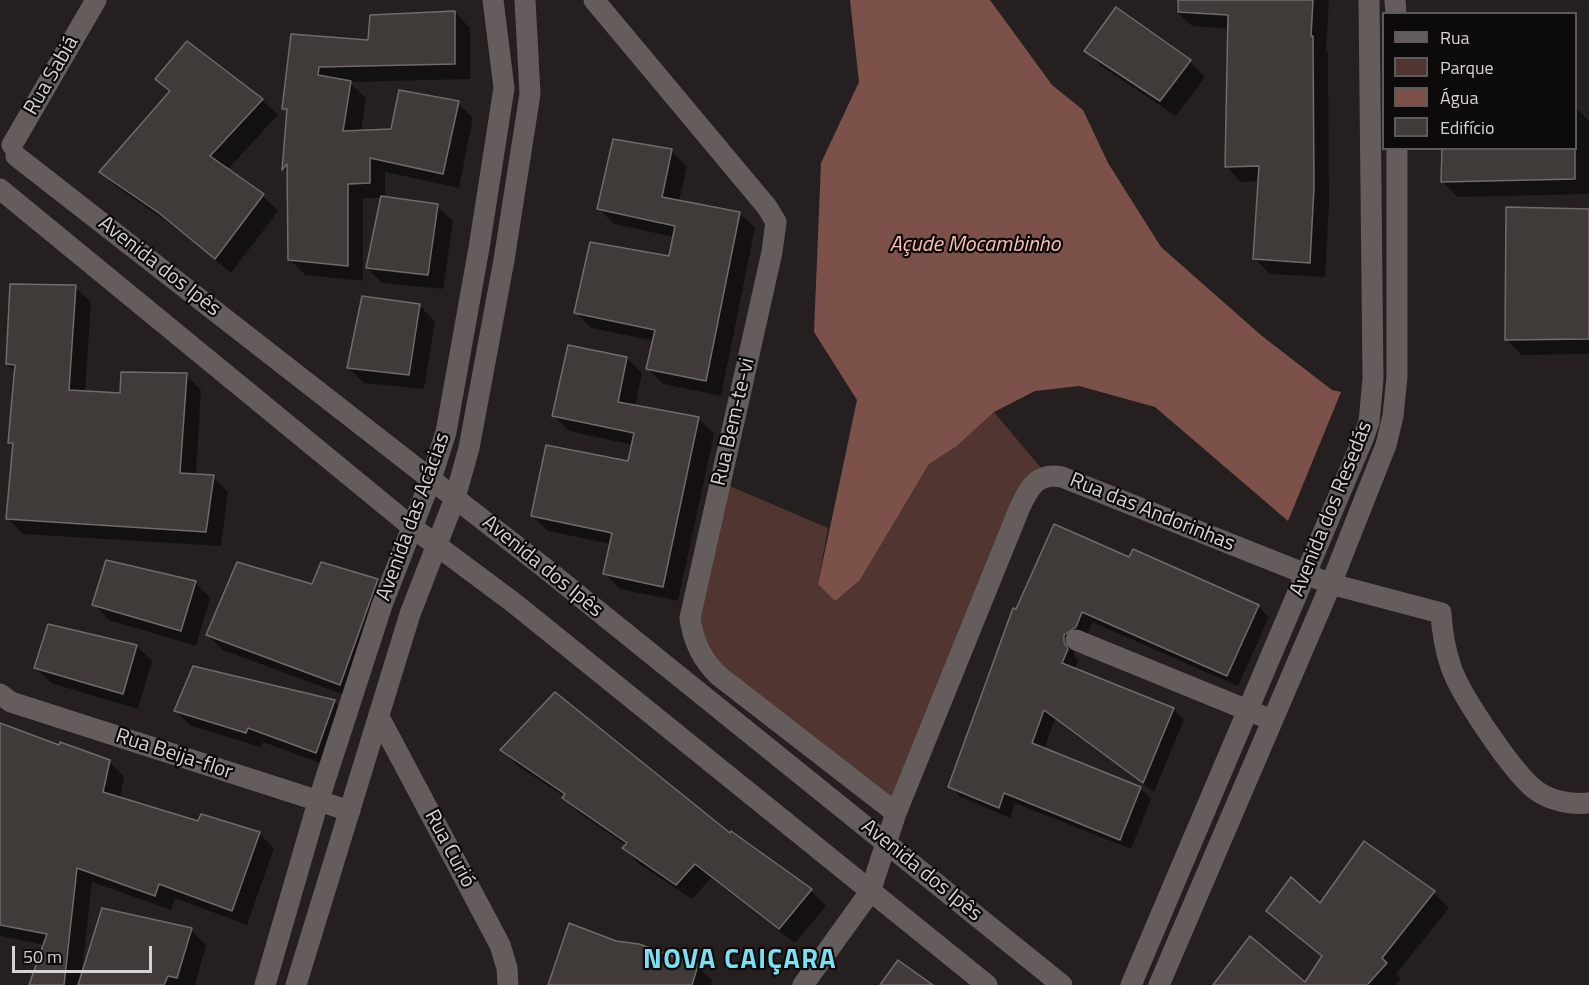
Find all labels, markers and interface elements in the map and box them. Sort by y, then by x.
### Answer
legend [1382,12,1577,150]
text: Rua [1440,24,1470,51]
street label: Rua Sabiá [19,32,85,120]
text: Parque [1440,54,1494,81]
text: Água [1440,84,1478,111]
text: Edifício [1440,114,1494,141]
street label: Avenida dos Ipês [93,212,225,322]
water label: Açude Mocambinho [890,233,1060,259]
street label: Rua Bem-te-vi [707,355,761,489]
street label: Avenida dos Resedás [1285,418,1379,600]
street label: Avenida das Acácias [372,430,456,604]
street label: Rua das Andorinhas [1066,468,1238,558]
street label: Avenida dos Ipês [477,511,607,623]
street label: Rua Beija-flor [112,724,236,786]
street label: Rua Curió [418,806,480,892]
street label: Avenida dos Ipês [856,815,986,927]
scale bar [15,934,154,972]
text: 50 m [23,943,62,970]
district label: NOVA CAIÇARA [643,945,837,977]

